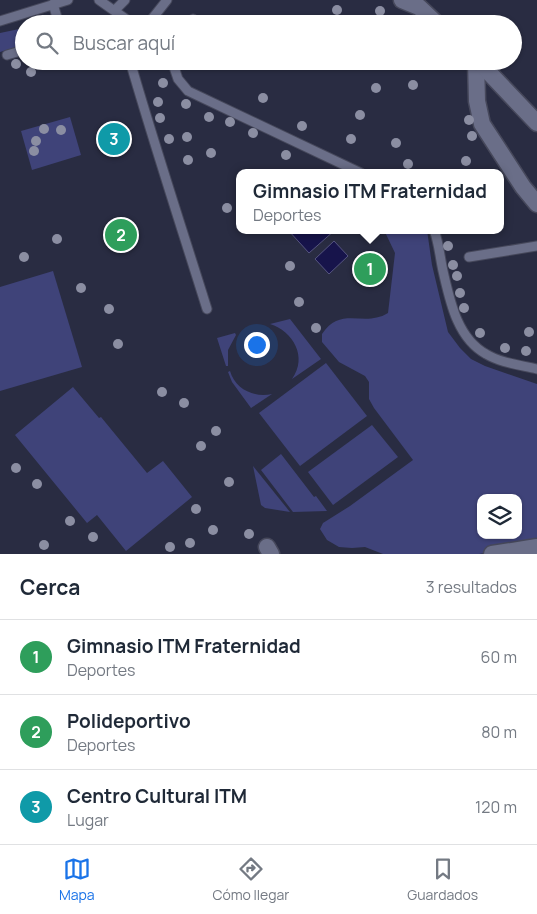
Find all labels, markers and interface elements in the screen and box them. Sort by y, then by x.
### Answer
search box [15,15,522,70]
icon: search [33,29,61,57]
text: Buscar aquí [73,30,175,56]
pin: 3 [98,120,130,158]
popup [236,169,504,234]
text: Gimnasio ITM Fraternidad [253,178,487,204]
text: Deportes [253,204,322,226]
pin: 2 [105,216,137,254]
pin: 1 [354,250,386,288]
your location [244,332,270,358]
map controls [477,494,522,539]
button: layers [477,494,522,539]
text: Cerca [20,573,80,601]
text: 3 resultados [426,576,517,598]
text: Gimnasio ITM Fraternidad [67,633,301,659]
text: 1 [32,646,40,668]
text: 60 m [481,646,517,668]
text: Deportes [67,659,135,681]
text: Polideportivo [67,708,191,734]
text: 2 [31,721,41,743]
text: 80 m [481,721,517,743]
text: Deportes [67,734,135,756]
text: Centro Cultural ITM [67,783,247,809]
text: 3 [31,796,41,818]
text: 120 m [475,796,517,818]
text: Lugar [67,809,109,831]
tab: Mapa [59,855,95,904]
tab: Cómo llegar [212,855,289,904]
tab: Guardados [407,855,478,904]

